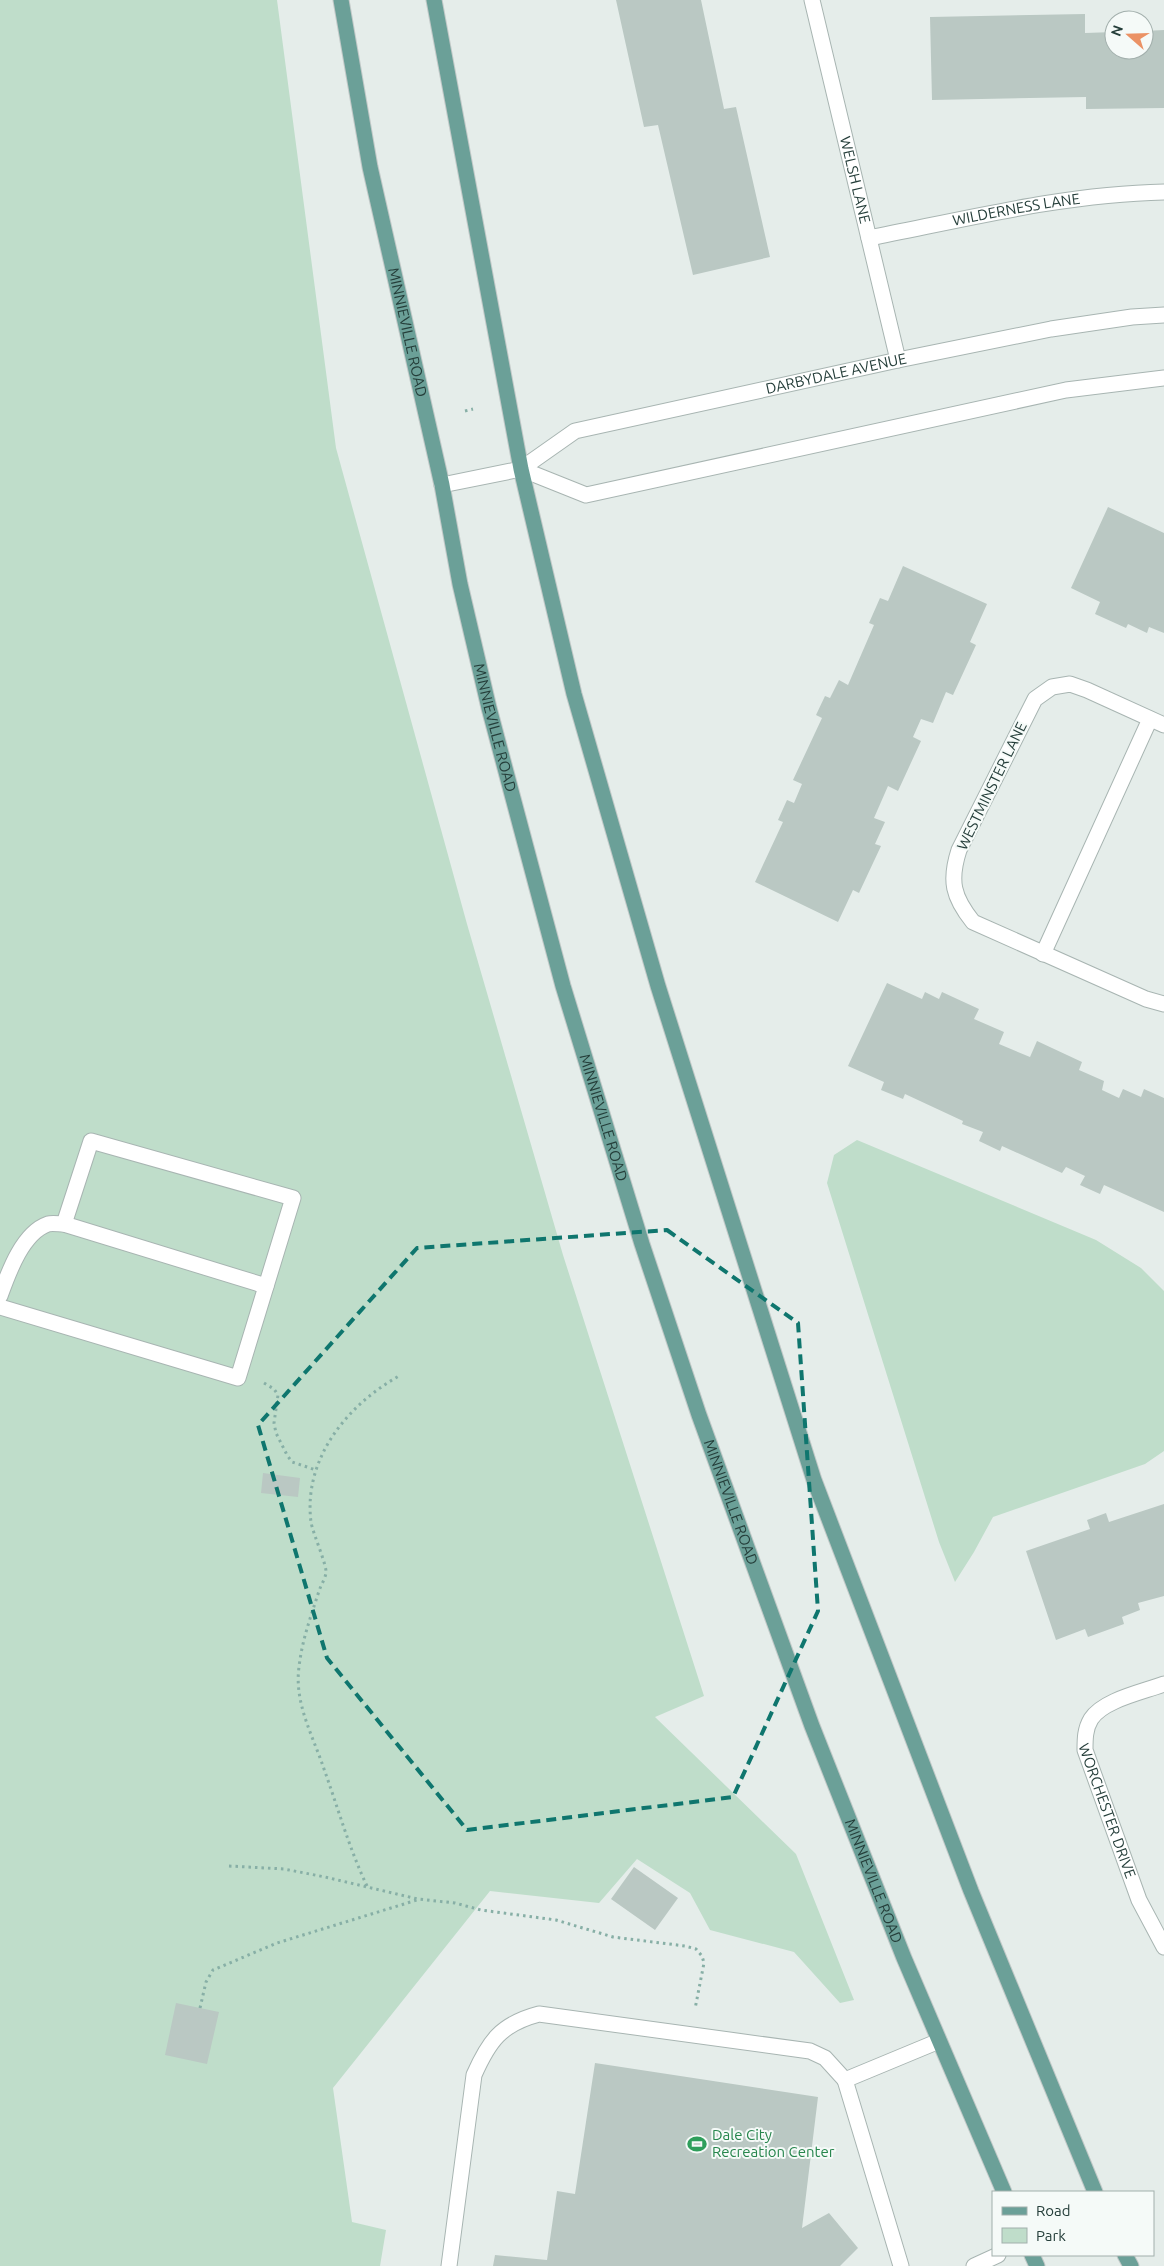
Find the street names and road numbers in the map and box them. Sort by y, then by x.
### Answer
street label: WELSH LANE [837,135,874,225]
street label: WILDERNESS LANE [951,190,1081,229]
street label: MINNIEVILLE ROAD [385,266,431,399]
street label: DARBYDALE AVENUE [764,349,908,397]
street label: MINNIEVILLE ROAD [471,661,520,794]
street label: WESTMINSTER LANE [953,719,1030,853]
street label: MINNIEVILLE ROAD [576,1052,631,1183]
street label: MINNIEVILLE ROAD [701,1437,762,1567]
street label: WORCHESTER DRIVE [1075,1741,1139,1881]
street label: MINNIEVILLE ROAD [842,1816,906,1946]

